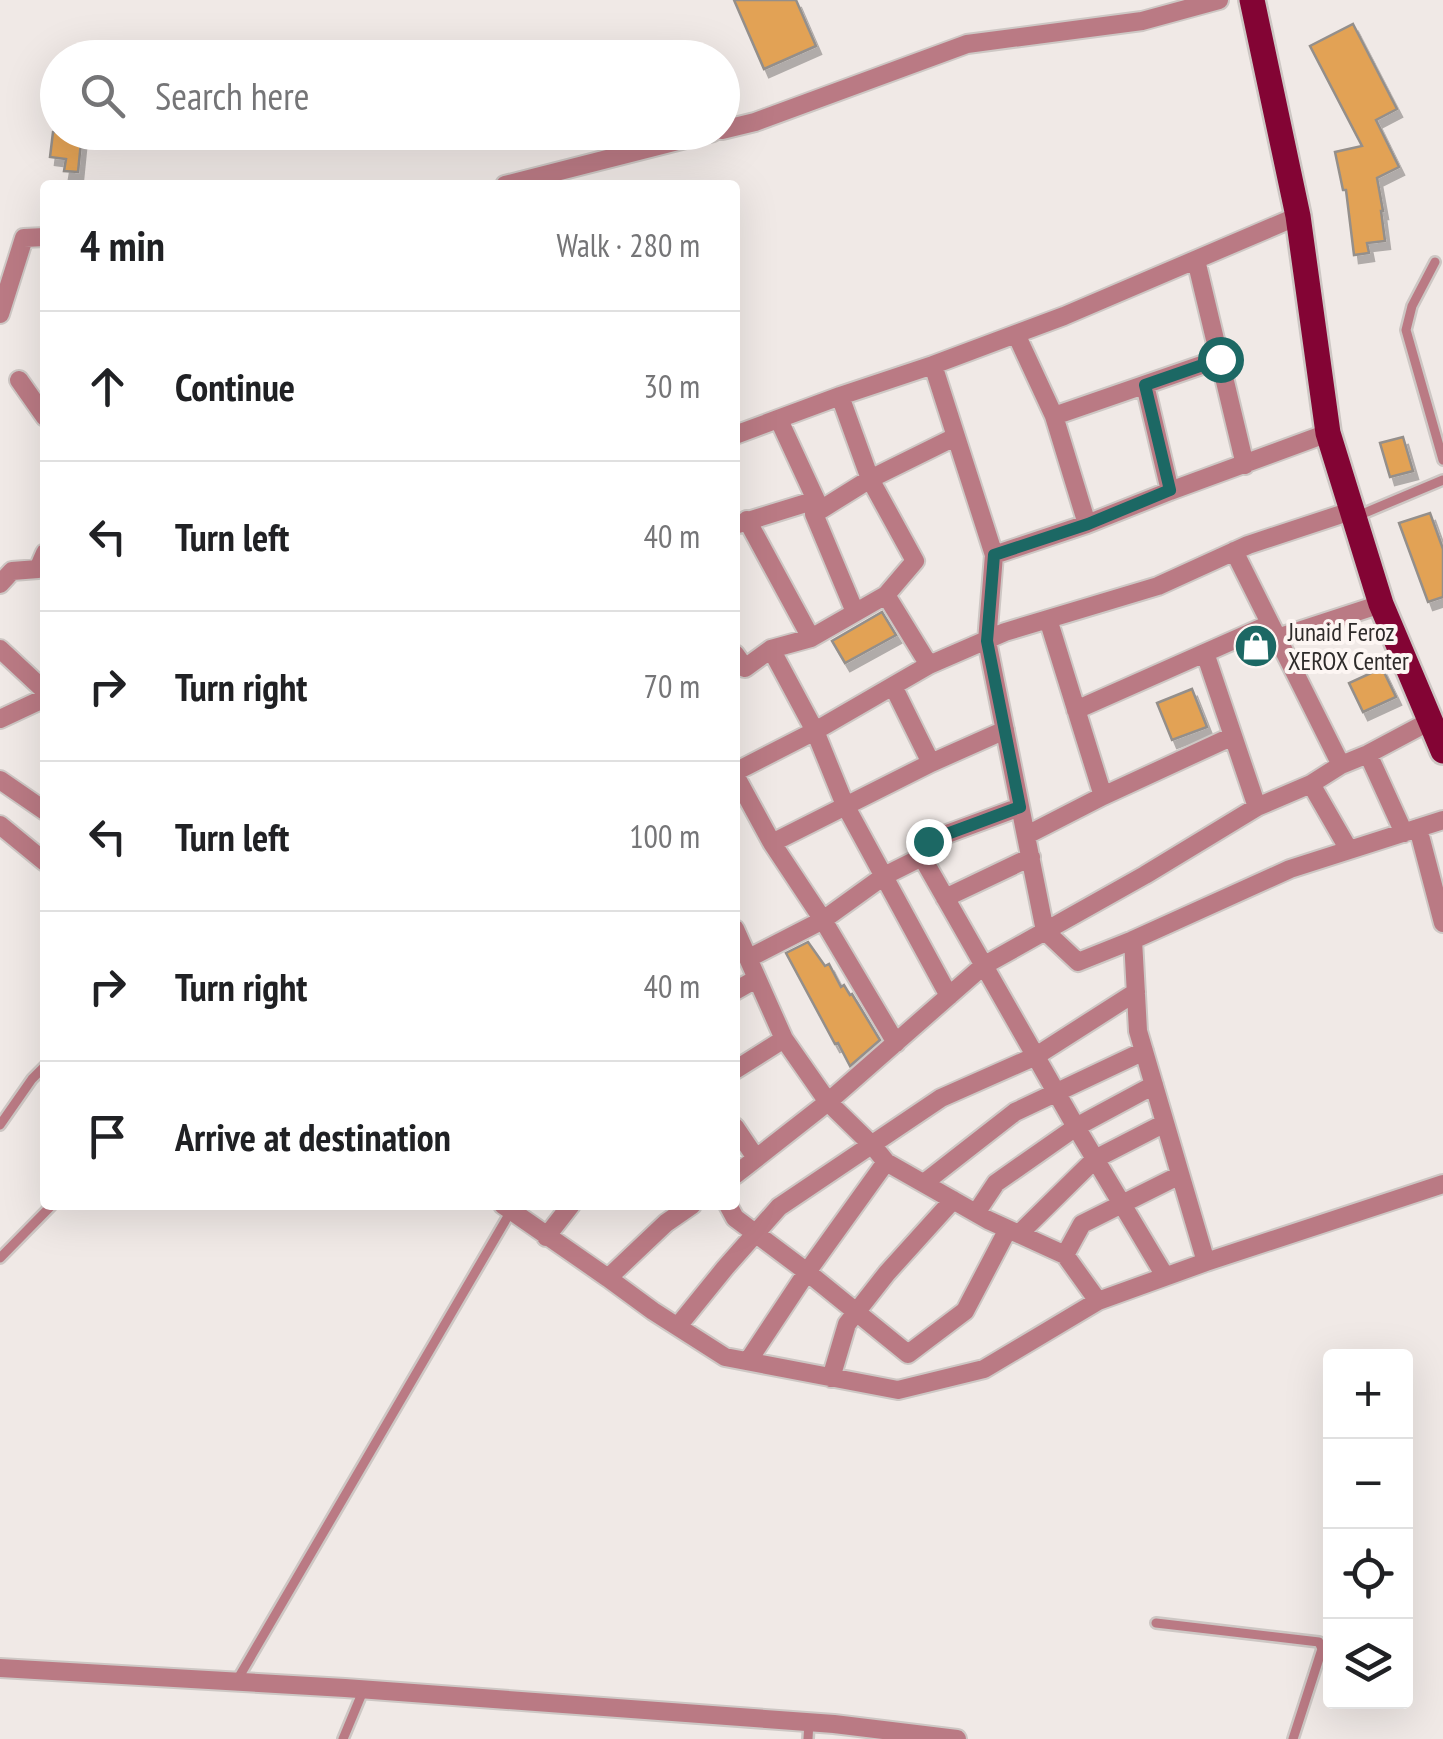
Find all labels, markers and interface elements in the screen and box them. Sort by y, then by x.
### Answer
search box [40,40,740,150]
icon: search [75,68,130,123]
text: Search here [155,71,309,120]
text: 4 min [80,218,165,273]
text: Walk · 280 m [556,224,700,266]
route start [1198,337,1244,383]
icon: ahead [80,359,135,414]
text: Continue [175,362,295,411]
text: 30 m [644,365,700,407]
icon: left [80,509,135,564]
text: Turn left [175,512,289,561]
text: 40 m [644,515,700,557]
place label: Junaid Feroz XEROX Center [1287,616,1409,677]
shop icon: Junaid Feroz XEROX Center [1233,623,1279,669]
icon: right [80,659,135,714]
text: Turn right [175,662,307,711]
text: 70 m [644,665,700,707]
icon: left [80,809,135,864]
text: Turn left [175,812,289,861]
text: 100 m [629,815,700,857]
route end [906,819,952,865]
icon: right [80,959,135,1014]
text: Turn right [175,962,307,1011]
text: 40 m [644,965,700,1007]
icon: arrive [80,1109,135,1164]
text: Arrive at destination [175,1112,451,1161]
map controls [1323,1349,1413,1709]
button: + [1323,1349,1413,1439]
button: − [1323,1439,1413,1529]
button: locate [1323,1529,1413,1619]
button: layers [1323,1619,1413,1709]

